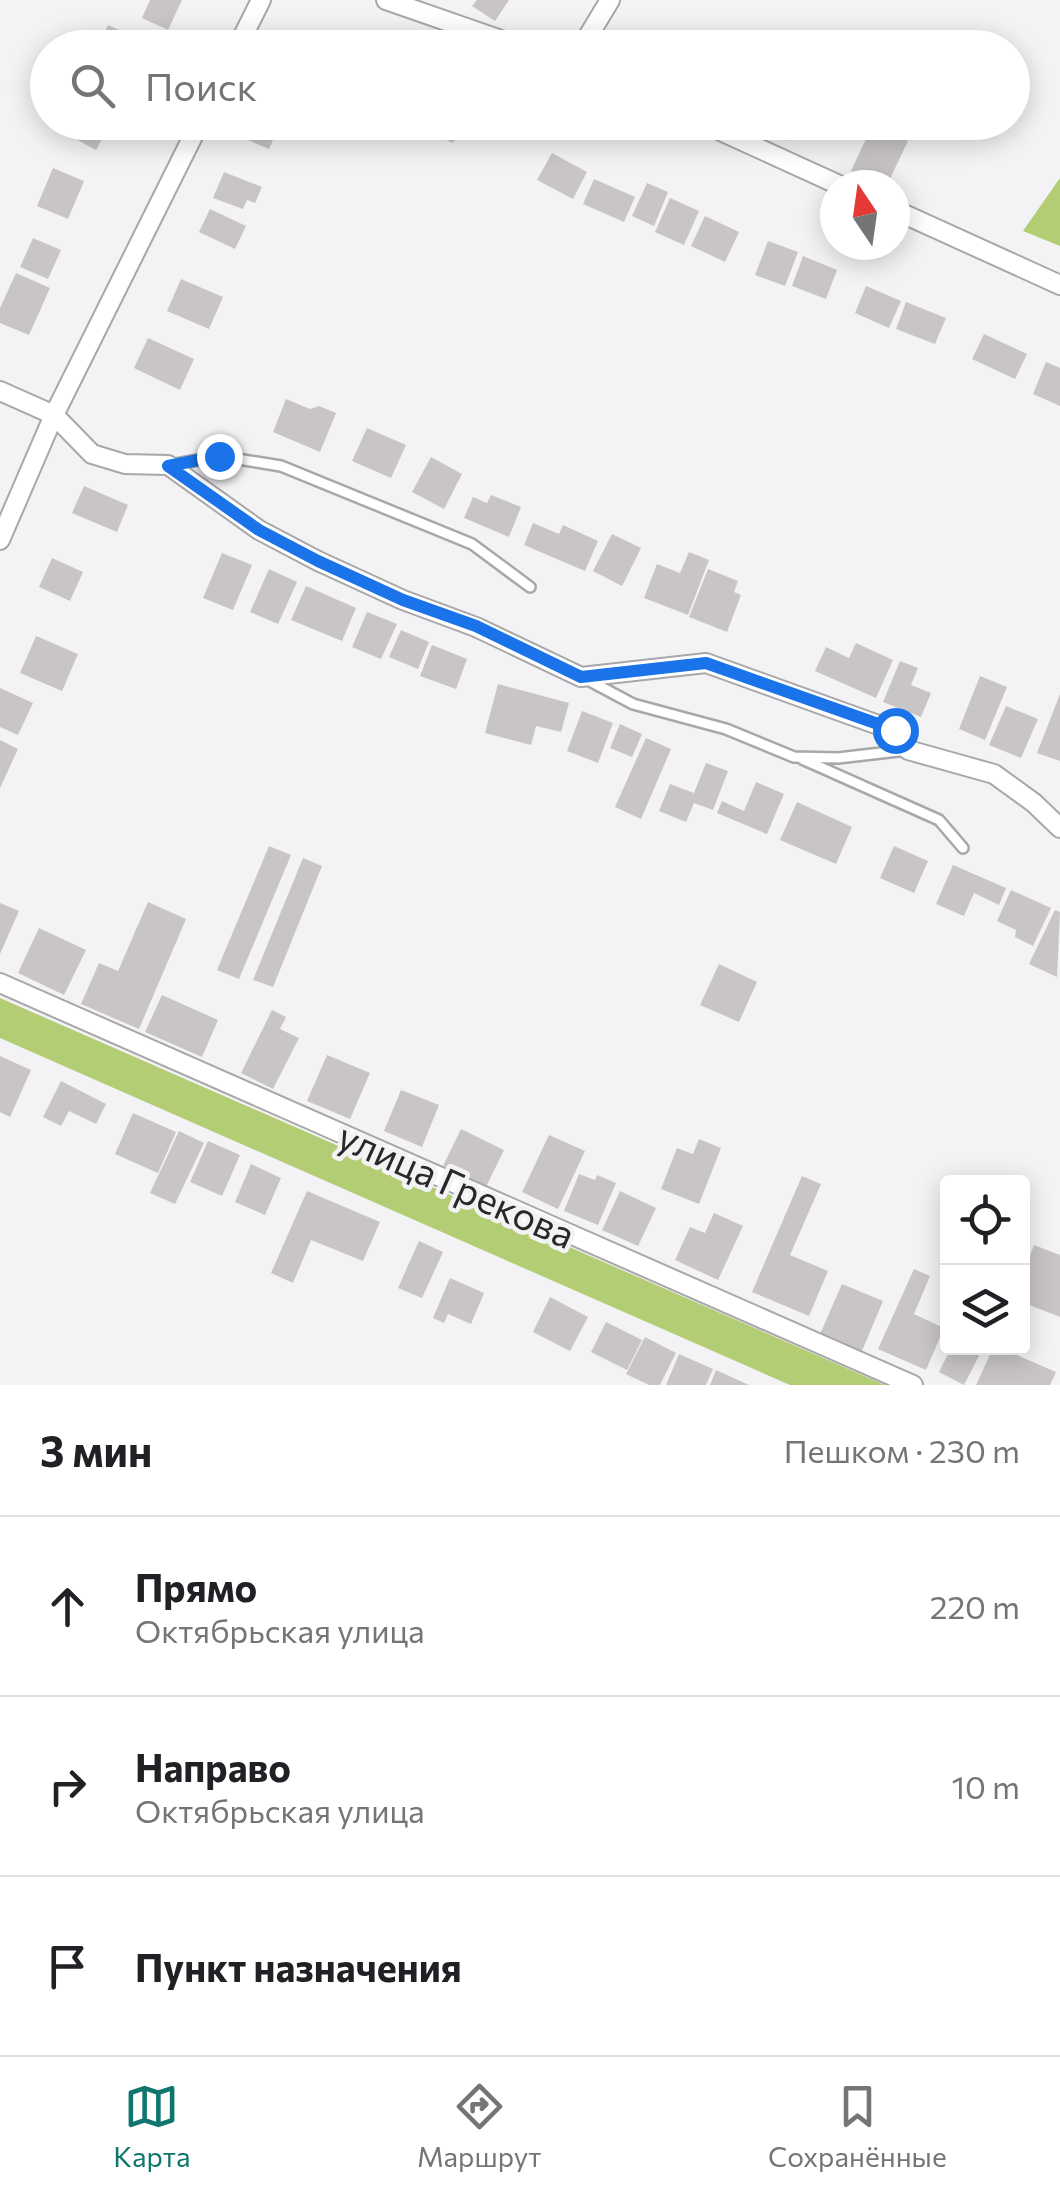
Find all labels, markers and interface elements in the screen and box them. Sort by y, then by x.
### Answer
search box [30,30,1030,140]
icon: search [65,58,120,113]
text: Поиск [145,62,257,109]
north arrow [820,170,910,260]
route end [197,434,243,480]
route start [873,708,919,754]
street label: улица Грекова [331,1111,583,1257]
map controls [940,1175,1030,1355]
button: locate [940,1175,1030,1265]
button: layers [940,1265,1030,1355]
text: 3 мин [40,1424,152,1476]
text: Пешком · 230 m [784,1430,1020,1470]
text: Прямо [135,1563,257,1610]
icon: ahead [40,1579,95,1634]
text: 220 m [930,1586,1020,1626]
text: Октябрьская улица [135,1610,425,1650]
text: Направо [135,1743,291,1790]
icon: right [40,1759,95,1814]
text: 10 m [951,1766,1020,1806]
text: Октябрьская улица [135,1790,425,1830]
icon: arrive [40,1939,95,1994]
text: Пункт назначения [135,1943,462,1990]
tab: Карта [113,2079,190,2173]
tab: Маршрут [417,2079,541,2173]
tab: Сохранённые [768,2079,947,2173]

